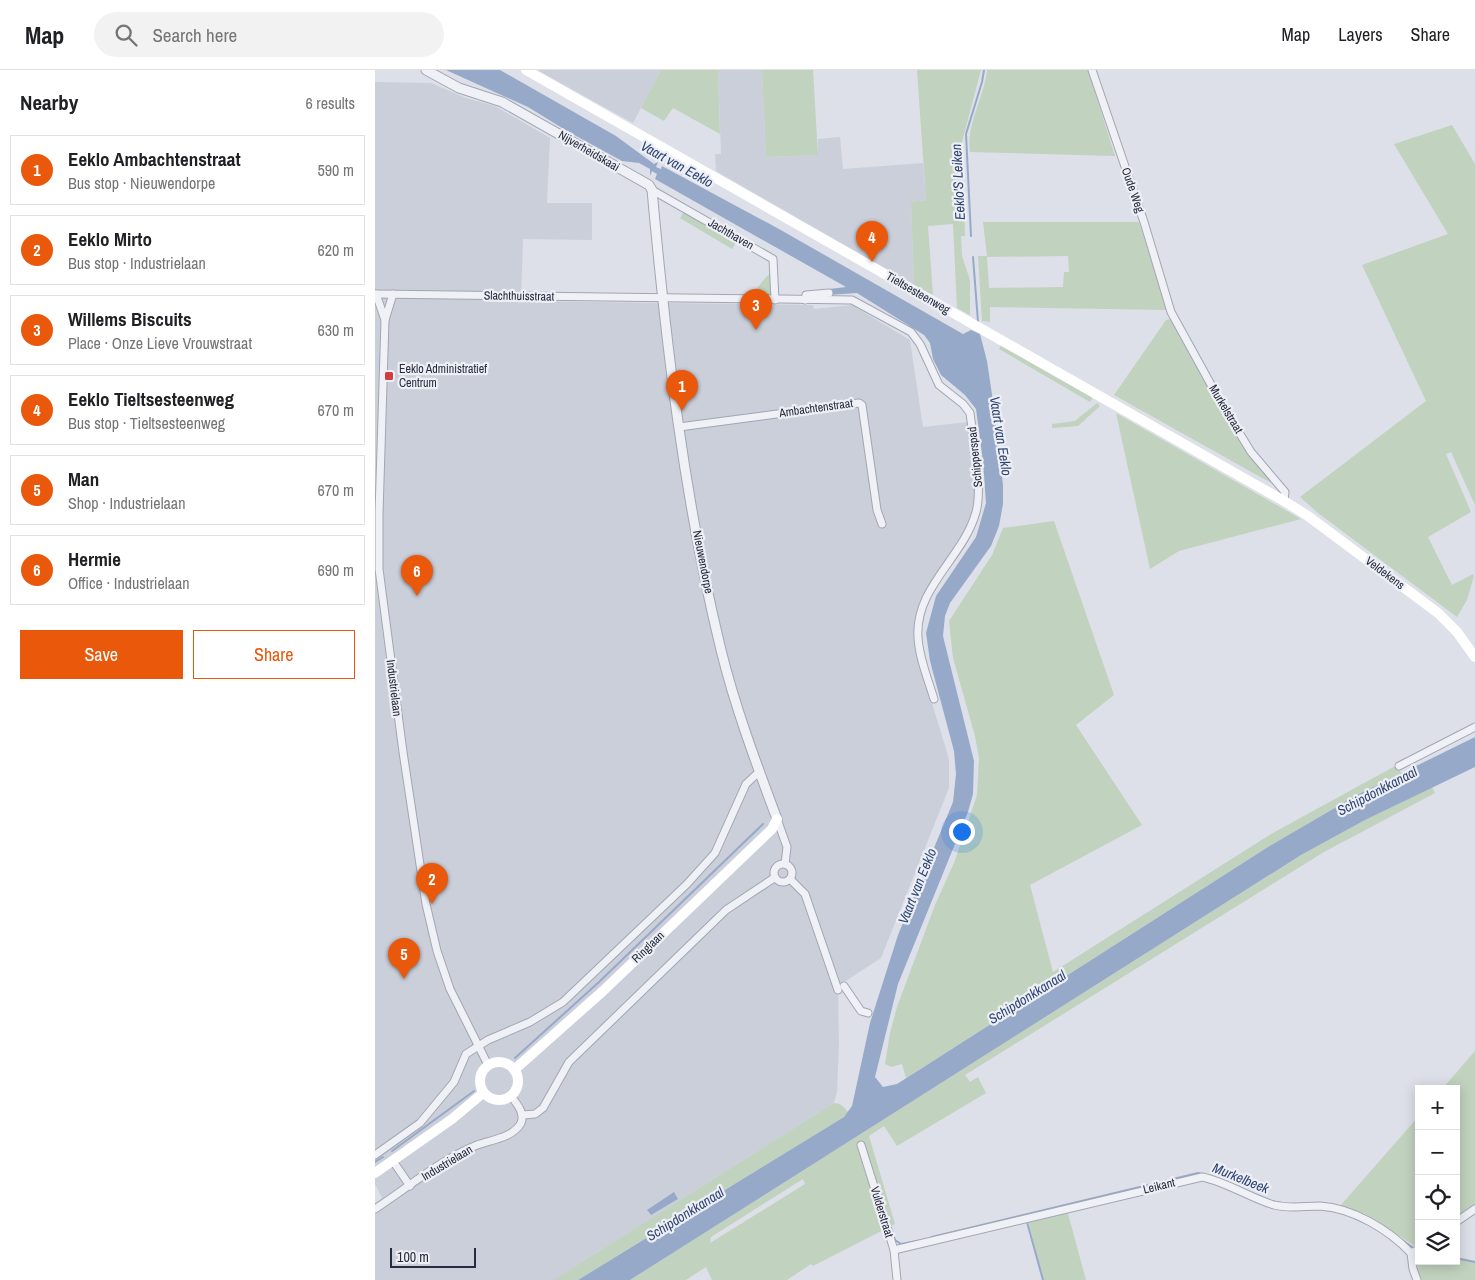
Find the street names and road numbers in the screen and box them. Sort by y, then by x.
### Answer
street label: Nijverheidskaai [555,127,623,175]
street label: Oude Weg [1118,165,1148,215]
street label: Jachthaven [705,214,757,254]
street label: Tieltsesteenweg [883,268,953,318]
street label: Slachthuisstraat [484,287,555,305]
street label: Murkelstraat [1205,382,1247,437]
street label: Ambachtenstraat [777,395,854,421]
street label: Schipperspad [964,426,986,488]
street label: Nieuwendorpe [689,529,717,595]
street label: Veldekens [1362,553,1408,593]
street label: Industrielaan [383,659,405,717]
street label: Ringlaan [628,928,668,966]
street label: Industrielaan [418,1141,476,1185]
street label: Leikant [1141,1174,1177,1198]
street label: Vulderstraat [867,1184,897,1240]

